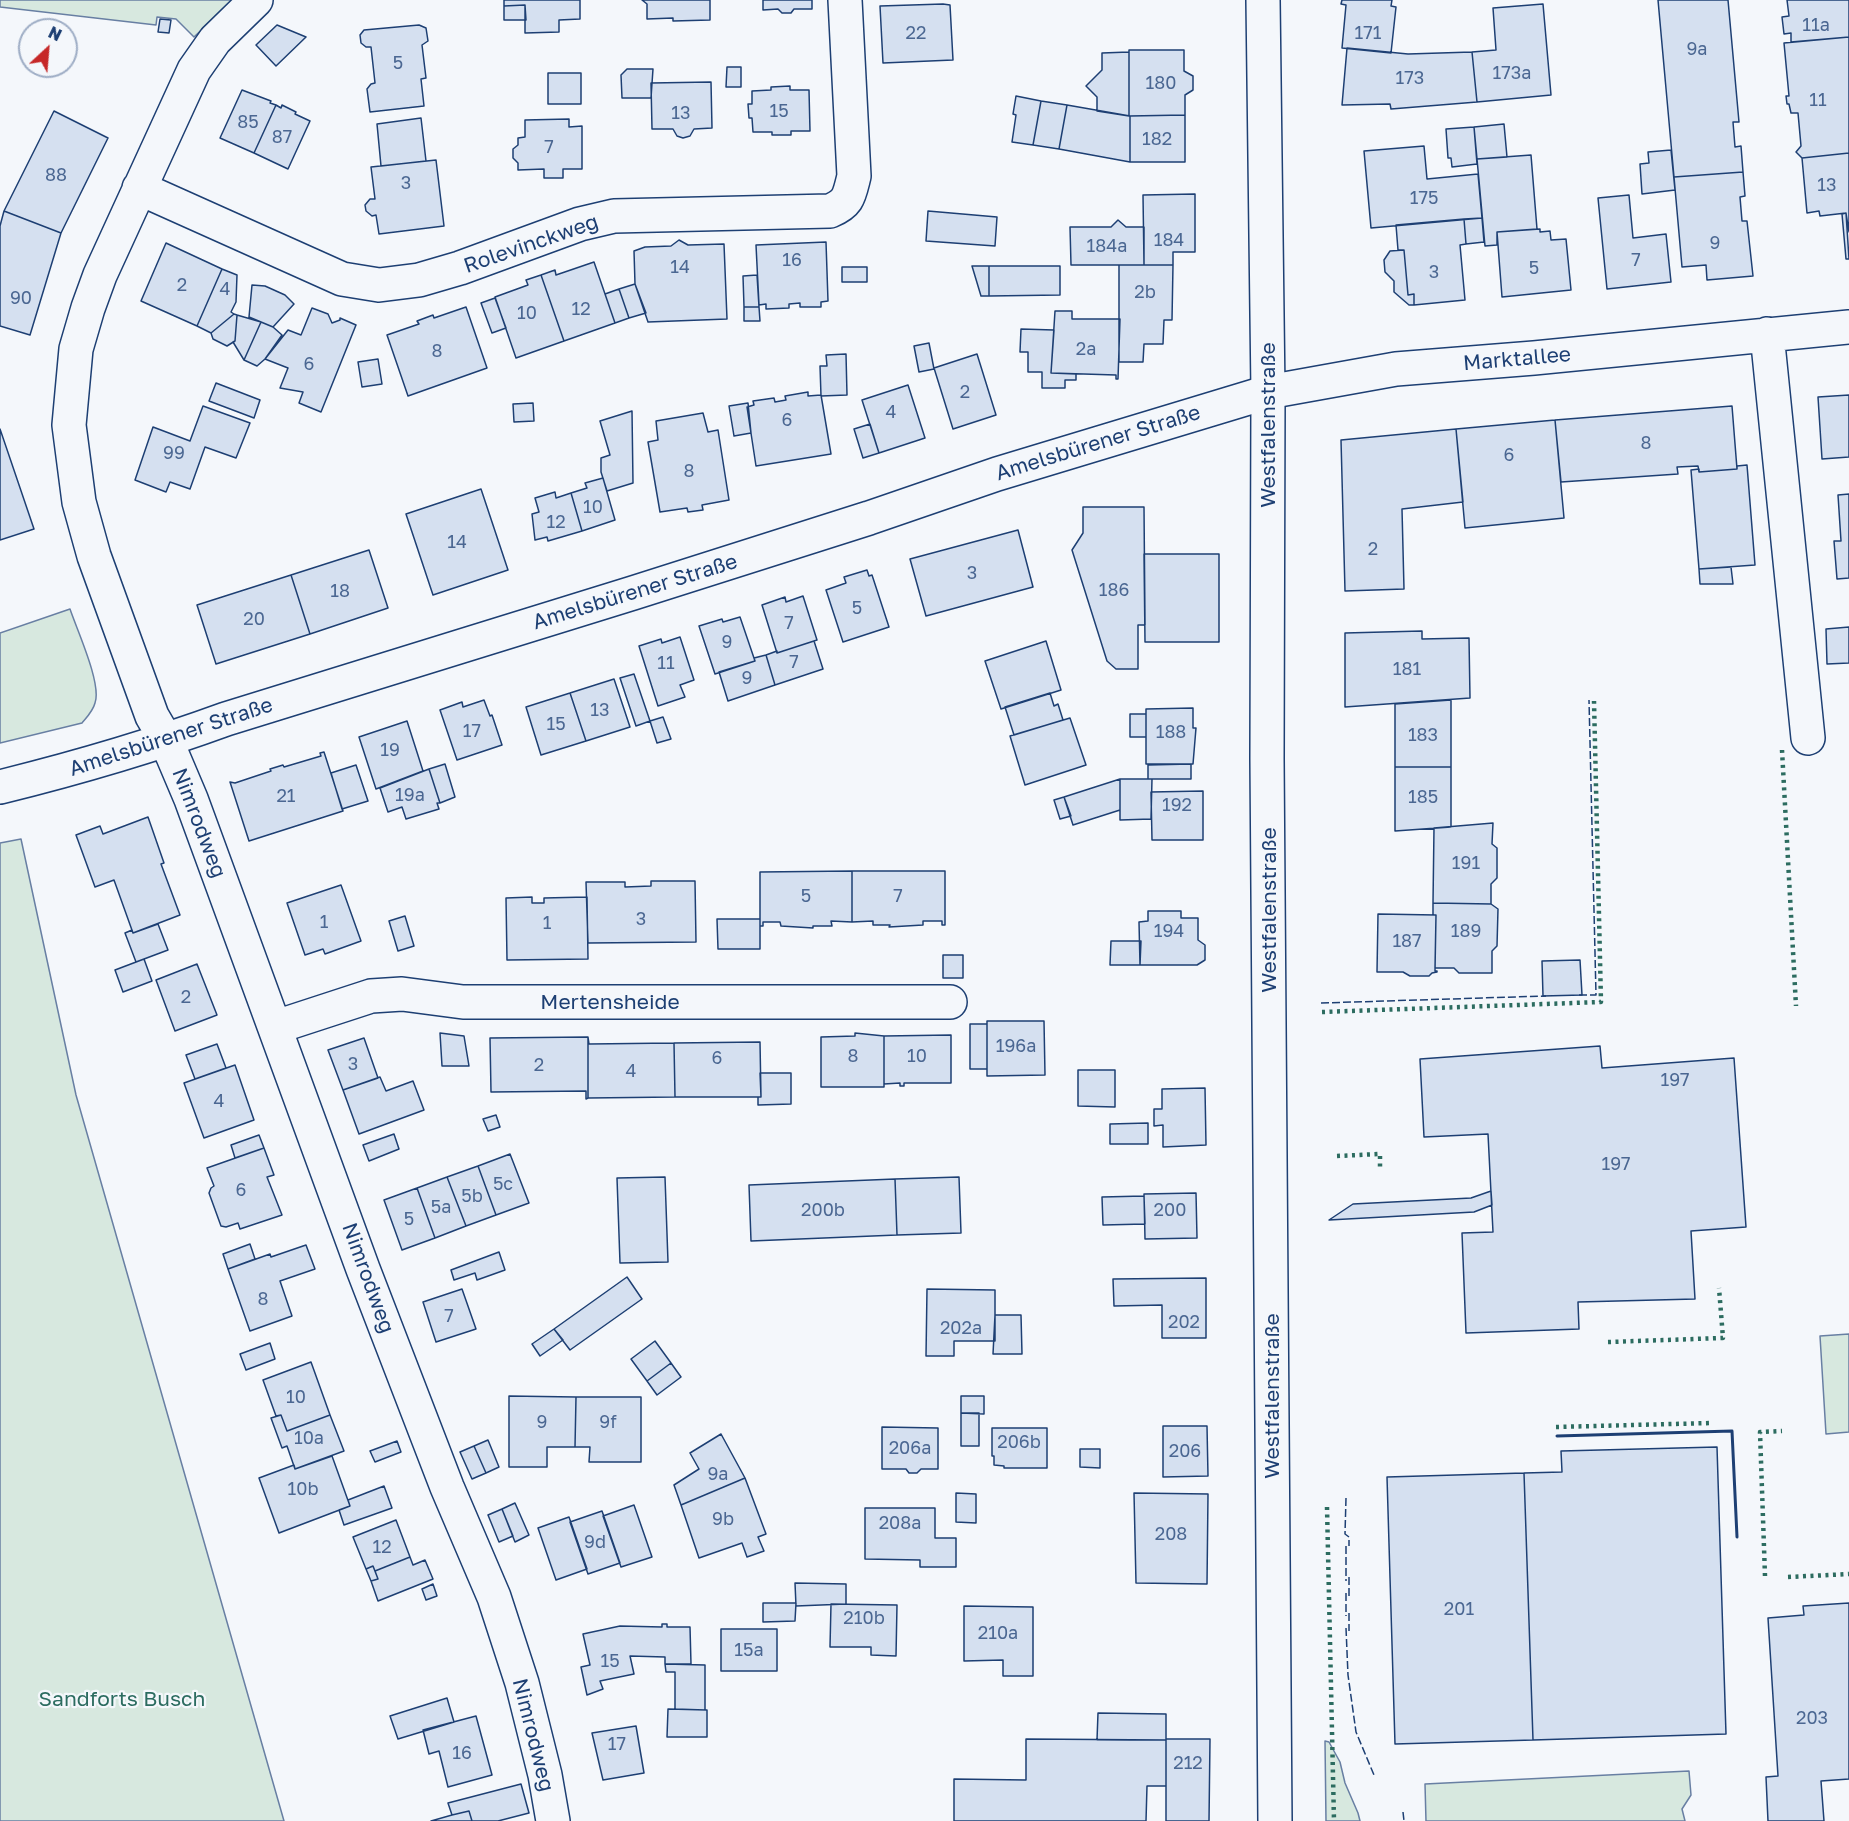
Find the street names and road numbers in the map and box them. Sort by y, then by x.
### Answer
street label: Rolevinckweg [460,209,602,279]
street label: Westfalenstraße [1255,342,1281,508]
street label: Marktallee [1462,342,1572,376]
street label: Amelsbürener Straße [993,400,1203,486]
street label: Amelsbürener Straße [530,549,740,635]
street label: Amelsbürener Straße [66,692,276,782]
street label: Nimrodweg [167,765,231,881]
street label: Westfalenstraße [1256,827,1282,993]
street label: Mertensheide [540,989,680,1015]
street label: Nimrodweg [336,1219,400,1337]
street label: Westfalenstraße [1259,1313,1285,1479]
street label: Nimrodweg [507,1676,559,1794]

